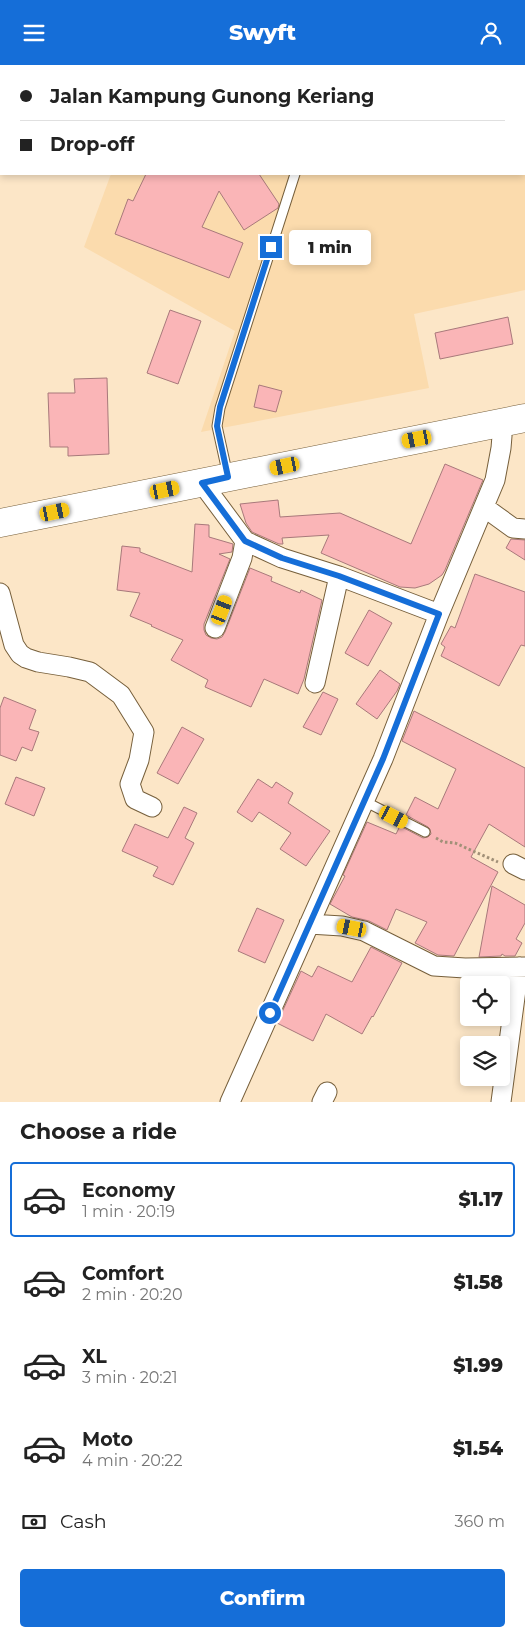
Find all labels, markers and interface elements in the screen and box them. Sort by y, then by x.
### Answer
icon: menu [20,19,48,47]
text: Swyft [229,19,296,46]
icon: person [477,19,505,47]
text: Jalan Kampung Gunong Keriang [50,85,374,108]
text: Drop-off [50,133,134,156]
callout: 1 min [288,229,371,265]
route end [260,236,282,258]
text: 1 min [308,238,352,257]
car [400,429,433,449]
car [268,456,301,476]
car [148,480,181,500]
car [38,502,71,522]
car [209,593,234,627]
car [377,804,410,830]
car [335,918,368,938]
map controls [460,976,510,1086]
button: locate [460,976,510,1026]
route start [259,1002,281,1024]
button: layers [460,1036,510,1086]
text: Choose a ride [20,1118,177,1145]
icon: car [22,1177,67,1222]
text: Economy [82,1179,175,1202]
text: $1.17 [458,1188,503,1211]
text: 1 min · 20:19 [82,1202,175,1221]
icon: car [22,1260,67,1305]
text: Comfort [82,1262,164,1285]
text: $1.58 [454,1271,503,1294]
text: 2 min · 20:20 [82,1285,182,1304]
icon: car [22,1343,67,1388]
text: XL [82,1345,107,1368]
text: $1.99 [453,1354,503,1377]
text: 3 min · 20:21 [82,1368,178,1387]
icon: car [22,1426,67,1471]
text: Moto [82,1428,133,1451]
text: $1.54 [453,1437,503,1460]
text: 4 min · 20:22 [82,1451,183,1470]
icon: cash [20,1508,48,1536]
text: Cash [60,1510,107,1533]
text: 360 m [454,1512,505,1531]
button: Confirm [20,1569,505,1627]

